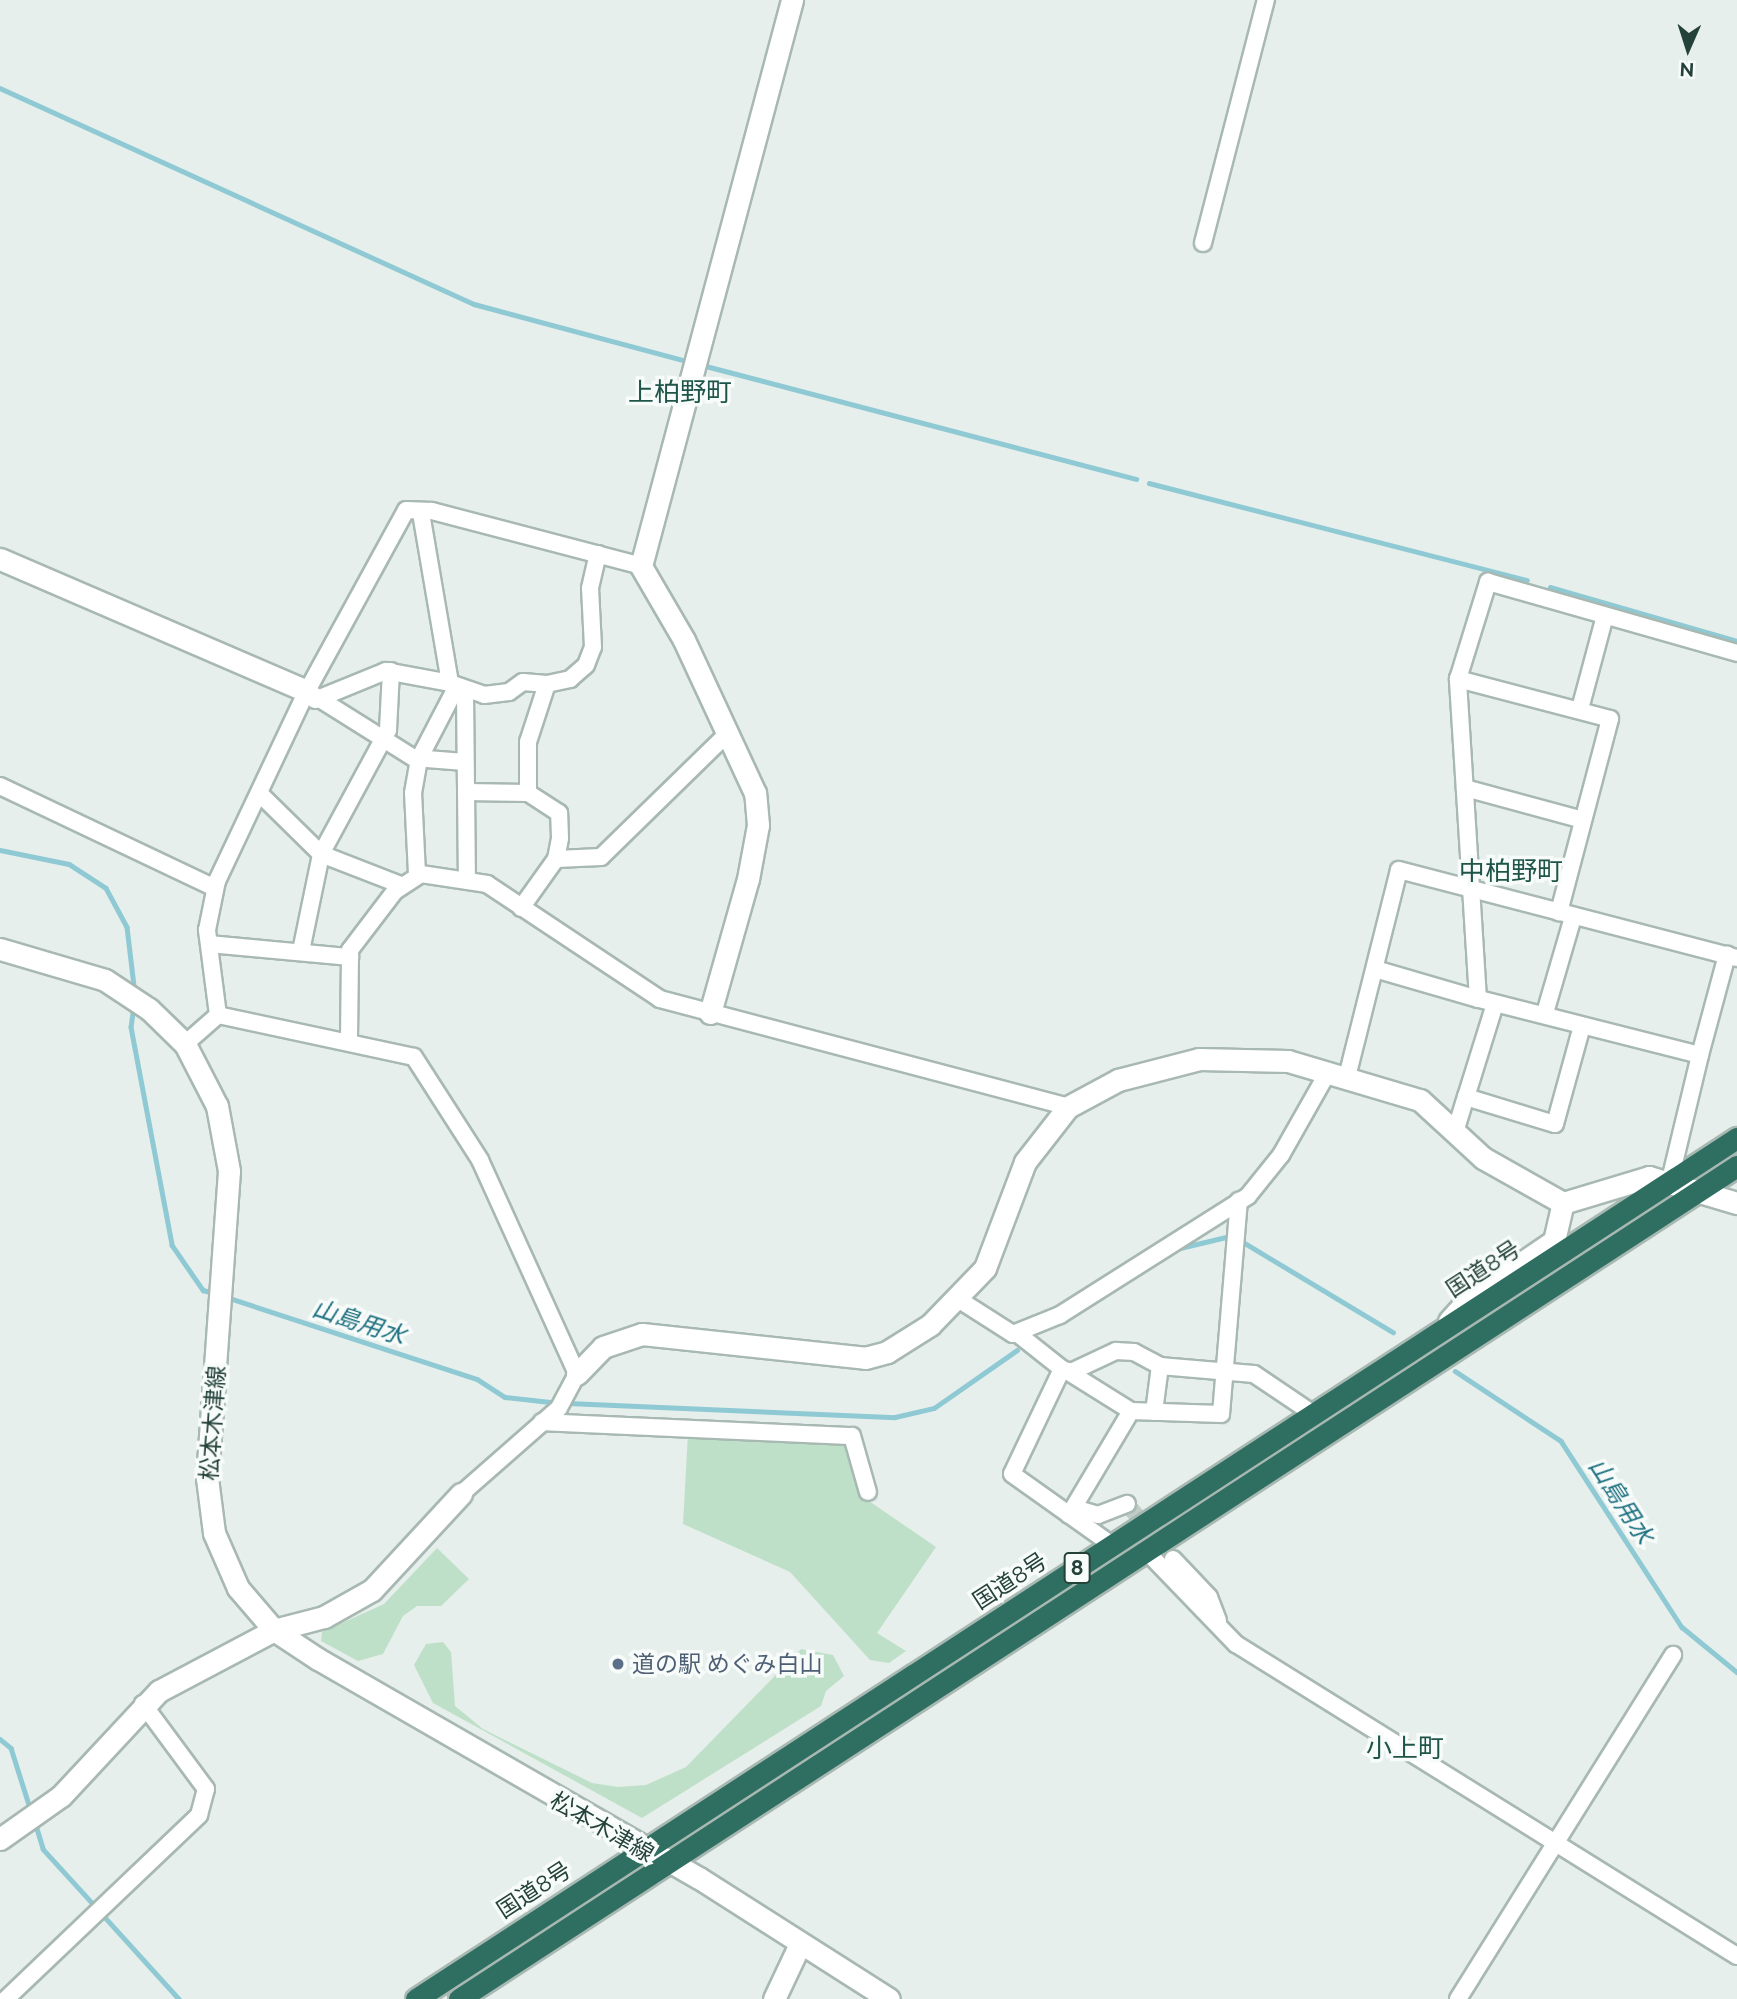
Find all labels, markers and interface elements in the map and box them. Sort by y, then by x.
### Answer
north arrow [1653,14,1723,84]
text: N [1679,59,1695,81]
district label: 上柏野町 [628,377,732,409]
district label: 中柏野町 [1459,856,1563,888]
street label: 国道8号 [1441,1235,1525,1303]
water label: 山島用水 [309,1293,409,1351]
street label: 松本木津線 [195,1365,231,1481]
water label: 山島用水 [1583,1453,1659,1549]
street label: 国道8号 [968,1547,1052,1615]
road number: 8 [1063,1550,1091,1586]
place label: 道の駅 めぐみ白山 [632,1650,822,1678]
marker: 道の駅 めぐみ白山 [610,1656,626,1672]
district label: 小上町 [1366,1733,1444,1765]
street label: 松本木津線 [545,1786,659,1868]
street label: 国道8号 [492,1856,576,1924]

